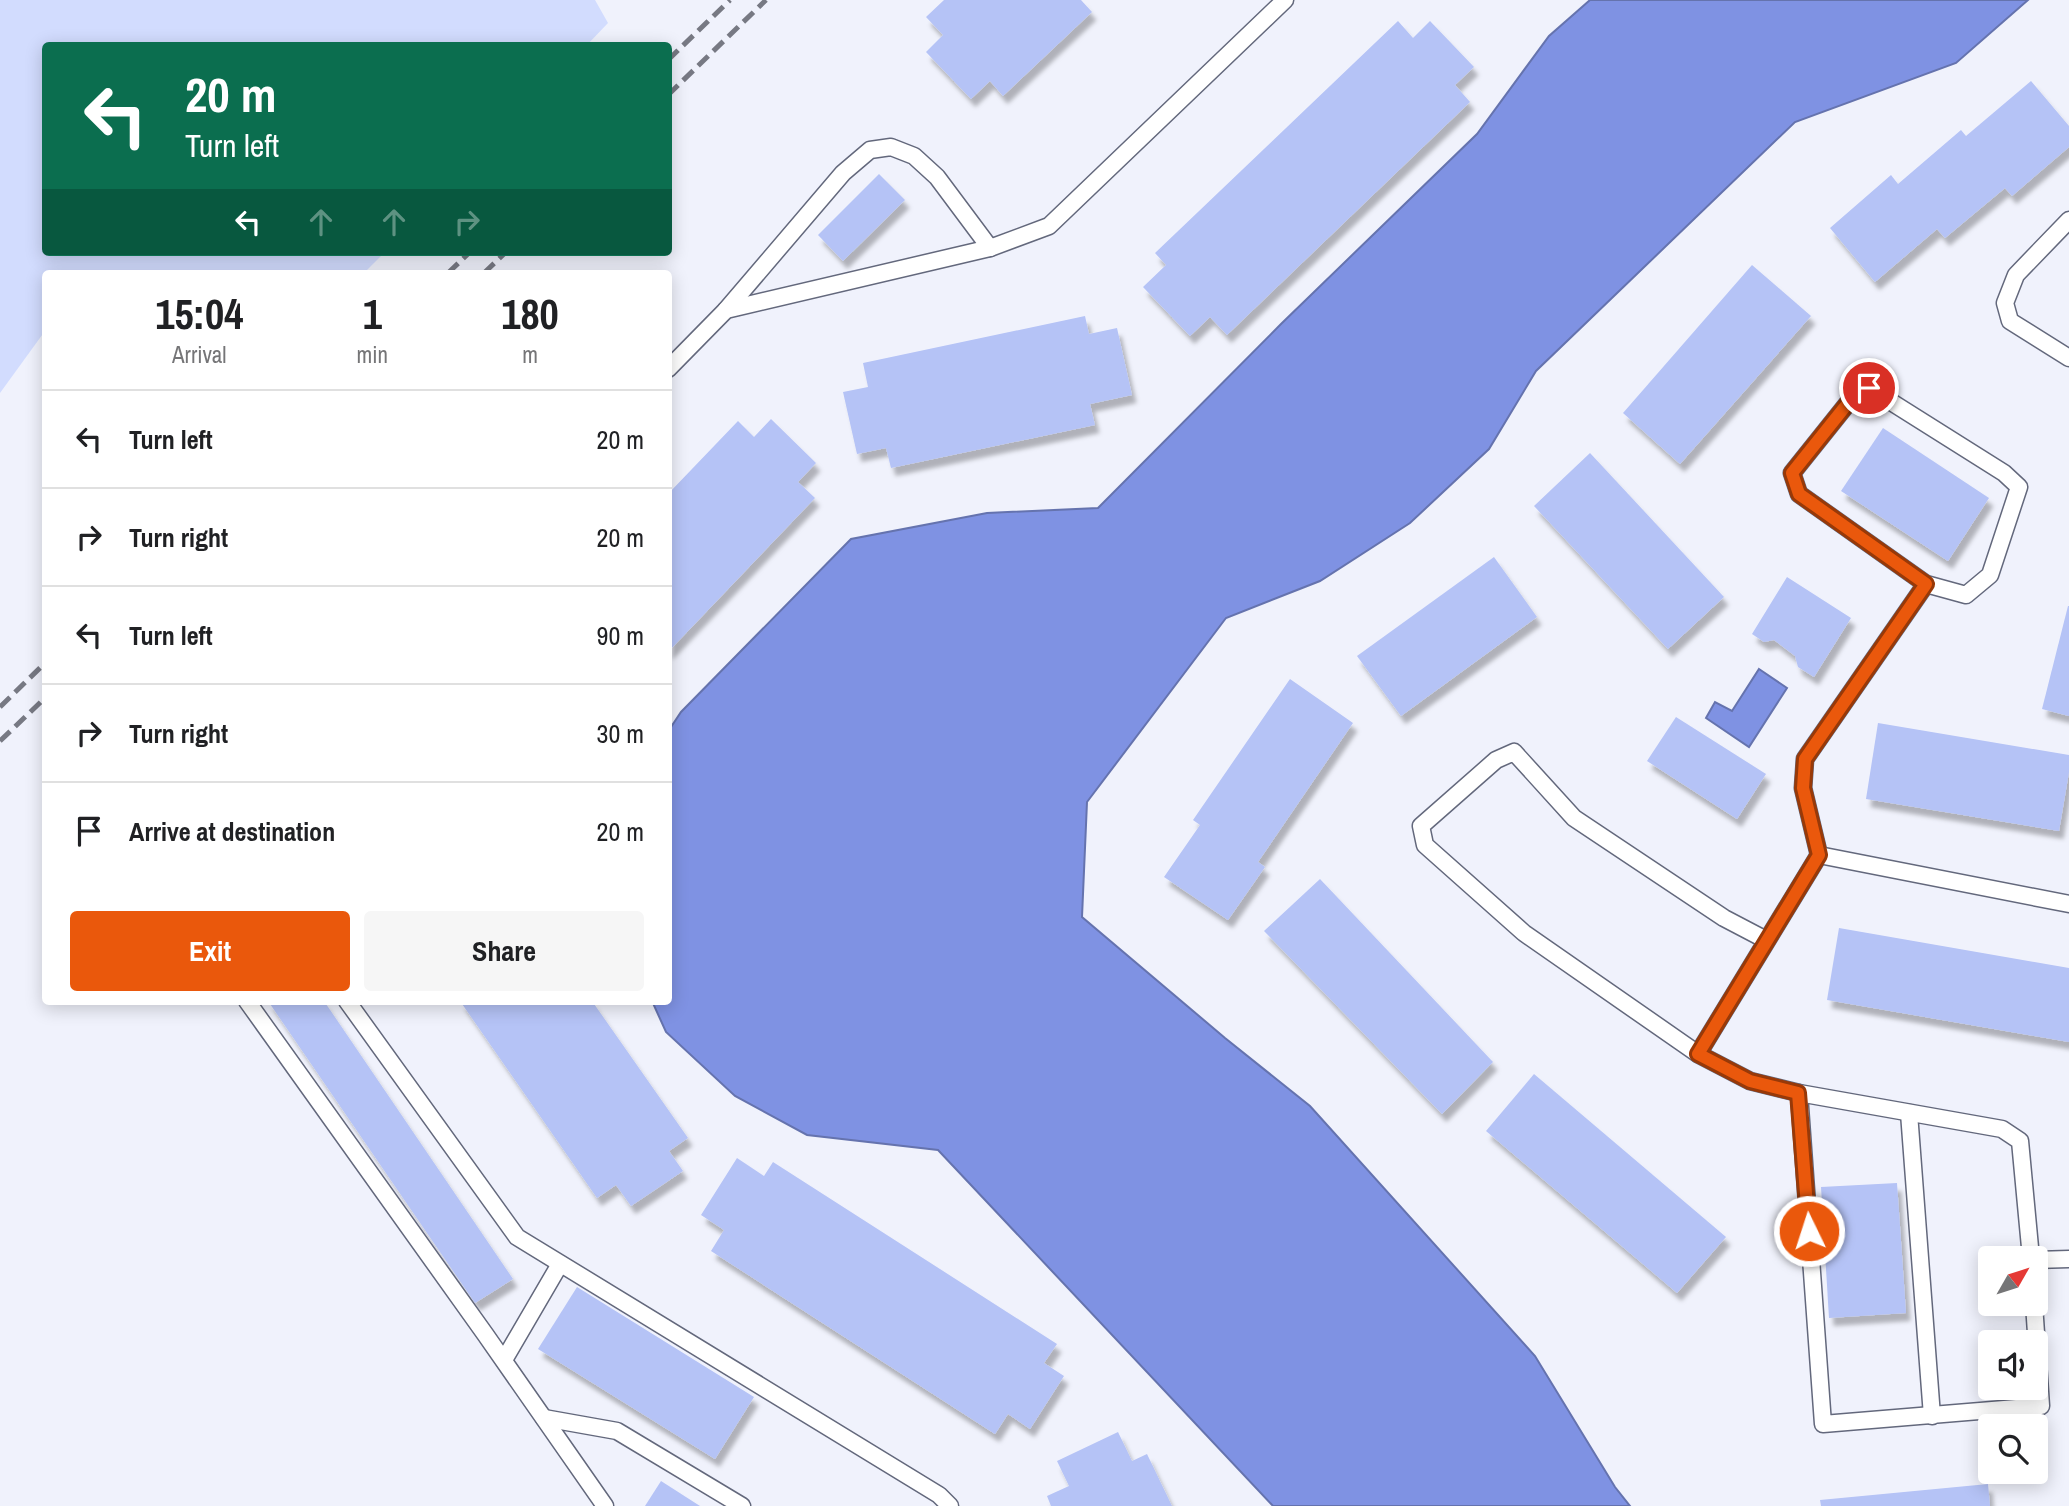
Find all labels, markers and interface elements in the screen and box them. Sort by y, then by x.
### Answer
text: 20 m [185,61,277,127]
icon: left [70,70,161,161]
text: Turn left [185,124,279,167]
icon: left [229,203,267,241]
icon: ahead [302,203,340,241]
icon: ahead [375,203,413,241]
icon: right [448,203,486,241]
text: 15:04 [155,286,243,342]
text: 1 [363,286,382,342]
text: 180 [501,286,559,342]
text: Arrival [172,339,227,370]
text: min [357,339,388,370]
text: m [522,339,538,370]
pin [1839,358,1899,418]
icon: arrive [1850,369,1888,407]
icon: left [70,420,108,458]
text: Turn left [129,422,213,457]
text: 20 m [597,422,644,457]
icon: right [70,518,108,556]
text: Turn right [129,520,228,555]
text: 20 m [597,520,644,555]
icon: left [70,616,108,654]
text: Turn left [129,618,213,653]
text: 90 m [597,618,644,653]
icon: right [70,714,108,752]
text: Turn right [129,716,228,751]
text: 30 m [597,716,644,751]
icon: arrive [70,812,108,850]
text: Arrive at destination [129,814,335,849]
text: 20 m [597,814,644,849]
button: Exit [70,911,350,991]
button: Share [364,911,644,991]
position arrow [1772,1194,1846,1268]
north arrow [1978,1246,2048,1316]
map controls [1978,1246,2048,1484]
button: sound [1978,1330,2048,1400]
button: search [1978,1414,2048,1484]

